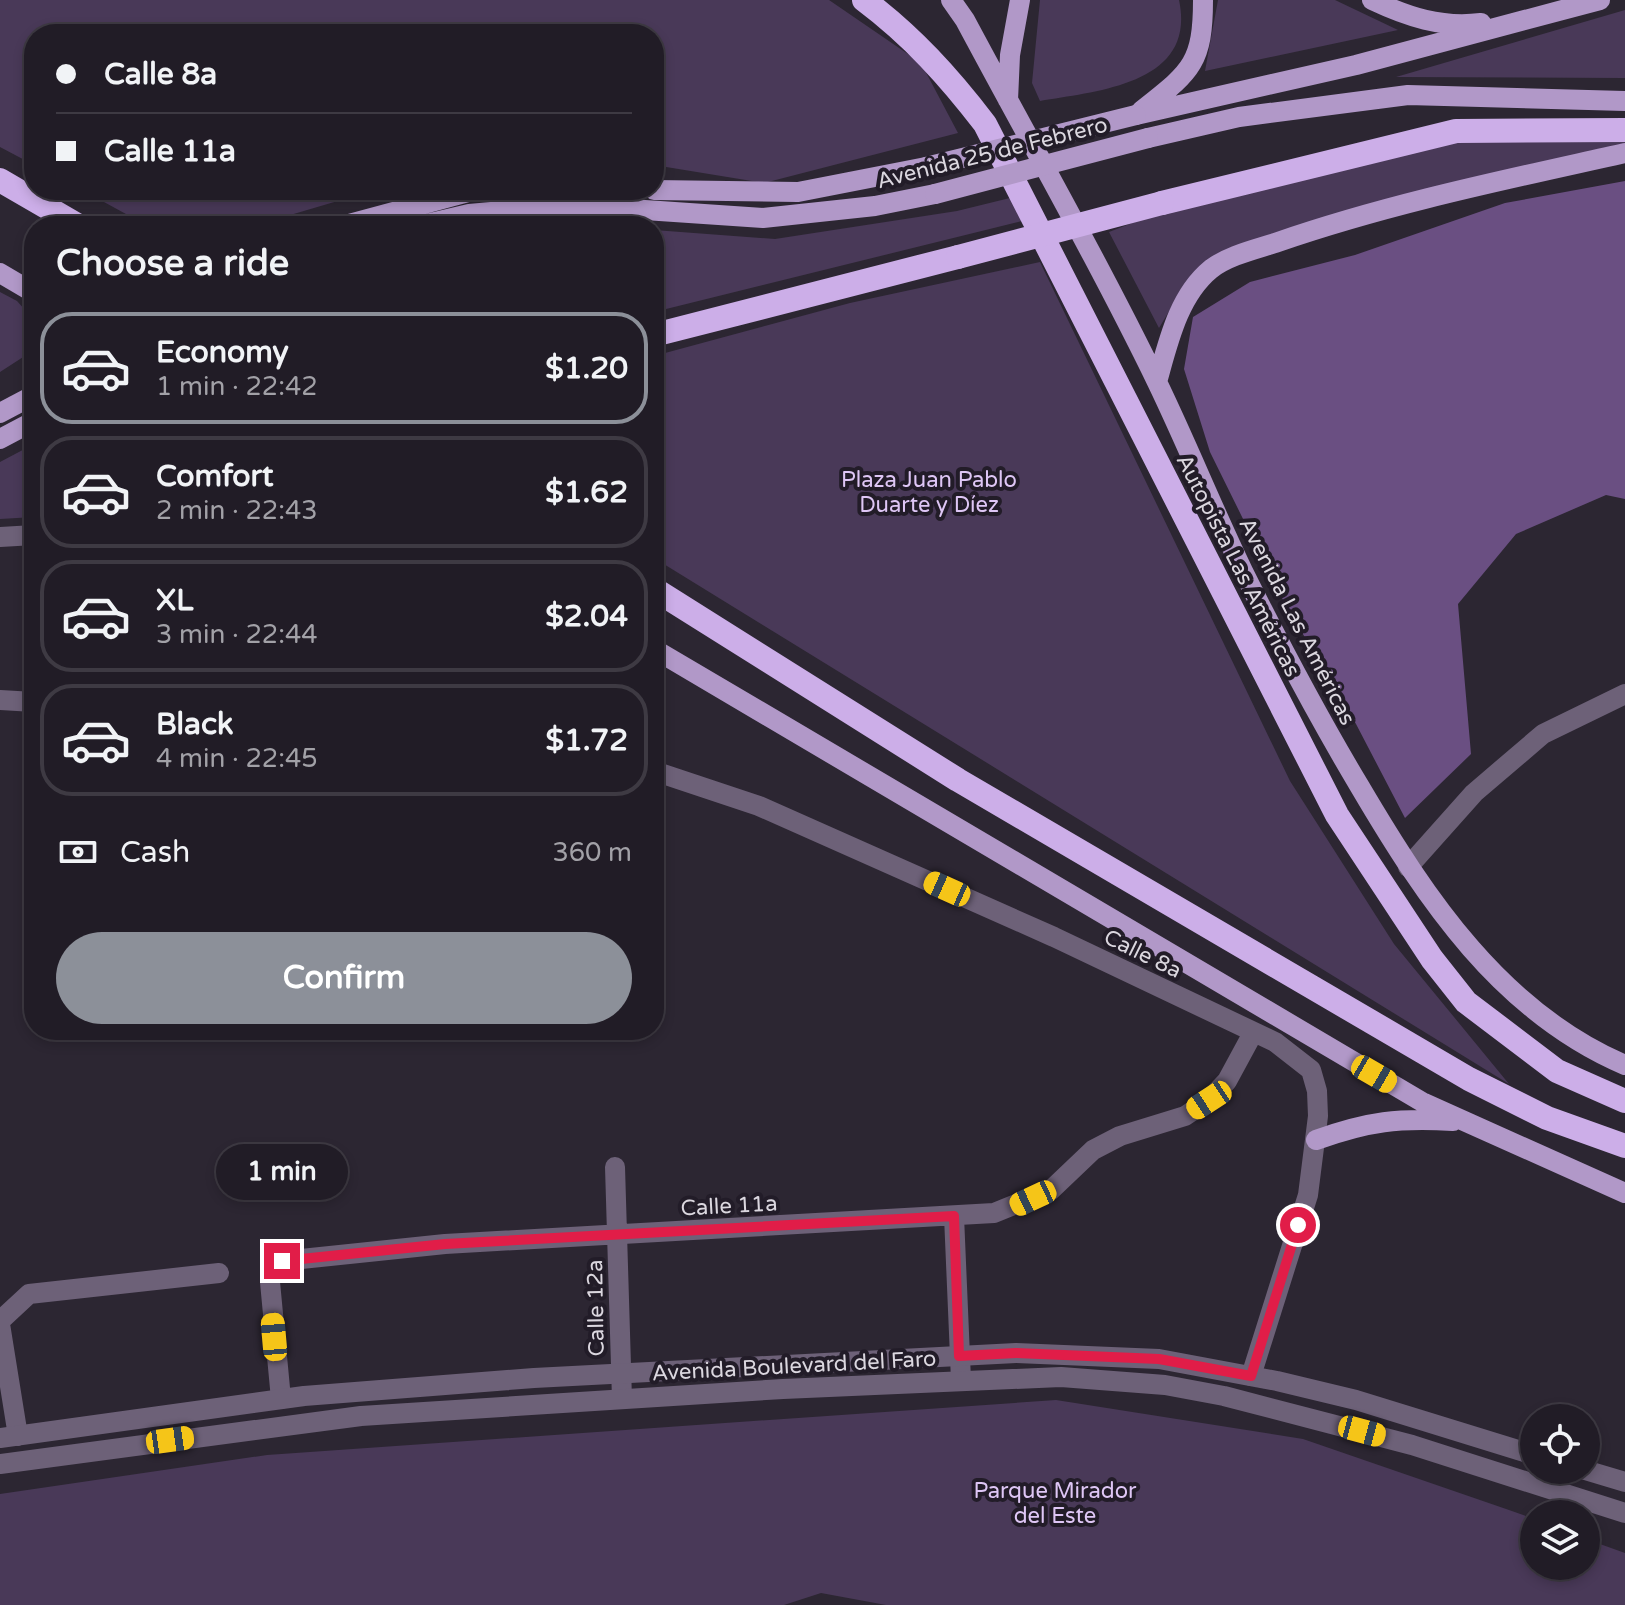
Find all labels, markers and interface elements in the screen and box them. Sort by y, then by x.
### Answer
text: Calle 8a [104,56,217,93]
street label: Avenida 25 de Febrero [874,112,1110,194]
text: Calle 11a [104,133,236,170]
text: Choose a ride [56,242,289,285]
icon: car [60,332,132,404]
text: Economy [156,334,289,371]
text: $1.20 [545,350,628,387]
text: 1 min · 22:42 [156,371,318,402]
street label: Autopista Las Américas [1171,450,1306,681]
icon: car [60,456,132,528]
text: Comfort [156,458,274,495]
park label: Plaza Juan Pablo Duarte y Díez [841,467,1017,518]
text: $1.62 [545,474,628,511]
text: 2 min · 22:43 [156,495,318,526]
street label: Avenida Las Américas [1233,513,1361,729]
icon: car [60,580,132,652]
text: XL [156,582,193,619]
text: $2.04 [545,598,628,635]
text: 3 min · 22:44 [156,619,318,650]
icon: car [60,704,132,776]
text: Black [156,706,233,743]
text: $1.72 [546,722,628,759]
text: 4 min · 22:45 [156,743,318,774]
icon: cash [56,830,100,874]
text: Cash [120,834,190,871]
text: 360 m [552,837,632,868]
car [920,868,974,910]
street label: Calle 8a [1100,924,1186,984]
button: Confirm [56,932,632,1024]
car [1347,1052,1401,1096]
car [1182,1077,1236,1123]
callout: 1 min [216,1145,348,1201]
text: 1 min [247,1156,317,1187]
car [1006,1177,1060,1219]
street label: Calle 11a [680,1190,778,1222]
route start [1280,1207,1316,1243]
route end [264,1243,300,1279]
street label: Calle 12a [582,1259,610,1357]
car [260,1312,288,1362]
street label: Avenida Boulevard del Faro [651,1346,937,1386]
map controls [1520,1404,1600,1580]
button: locate [1520,1404,1600,1484]
car [1336,1413,1388,1449]
car [145,1425,195,1455]
park label: Parque Mirador del Este [973,1478,1137,1529]
button: layers [1520,1500,1600,1580]

